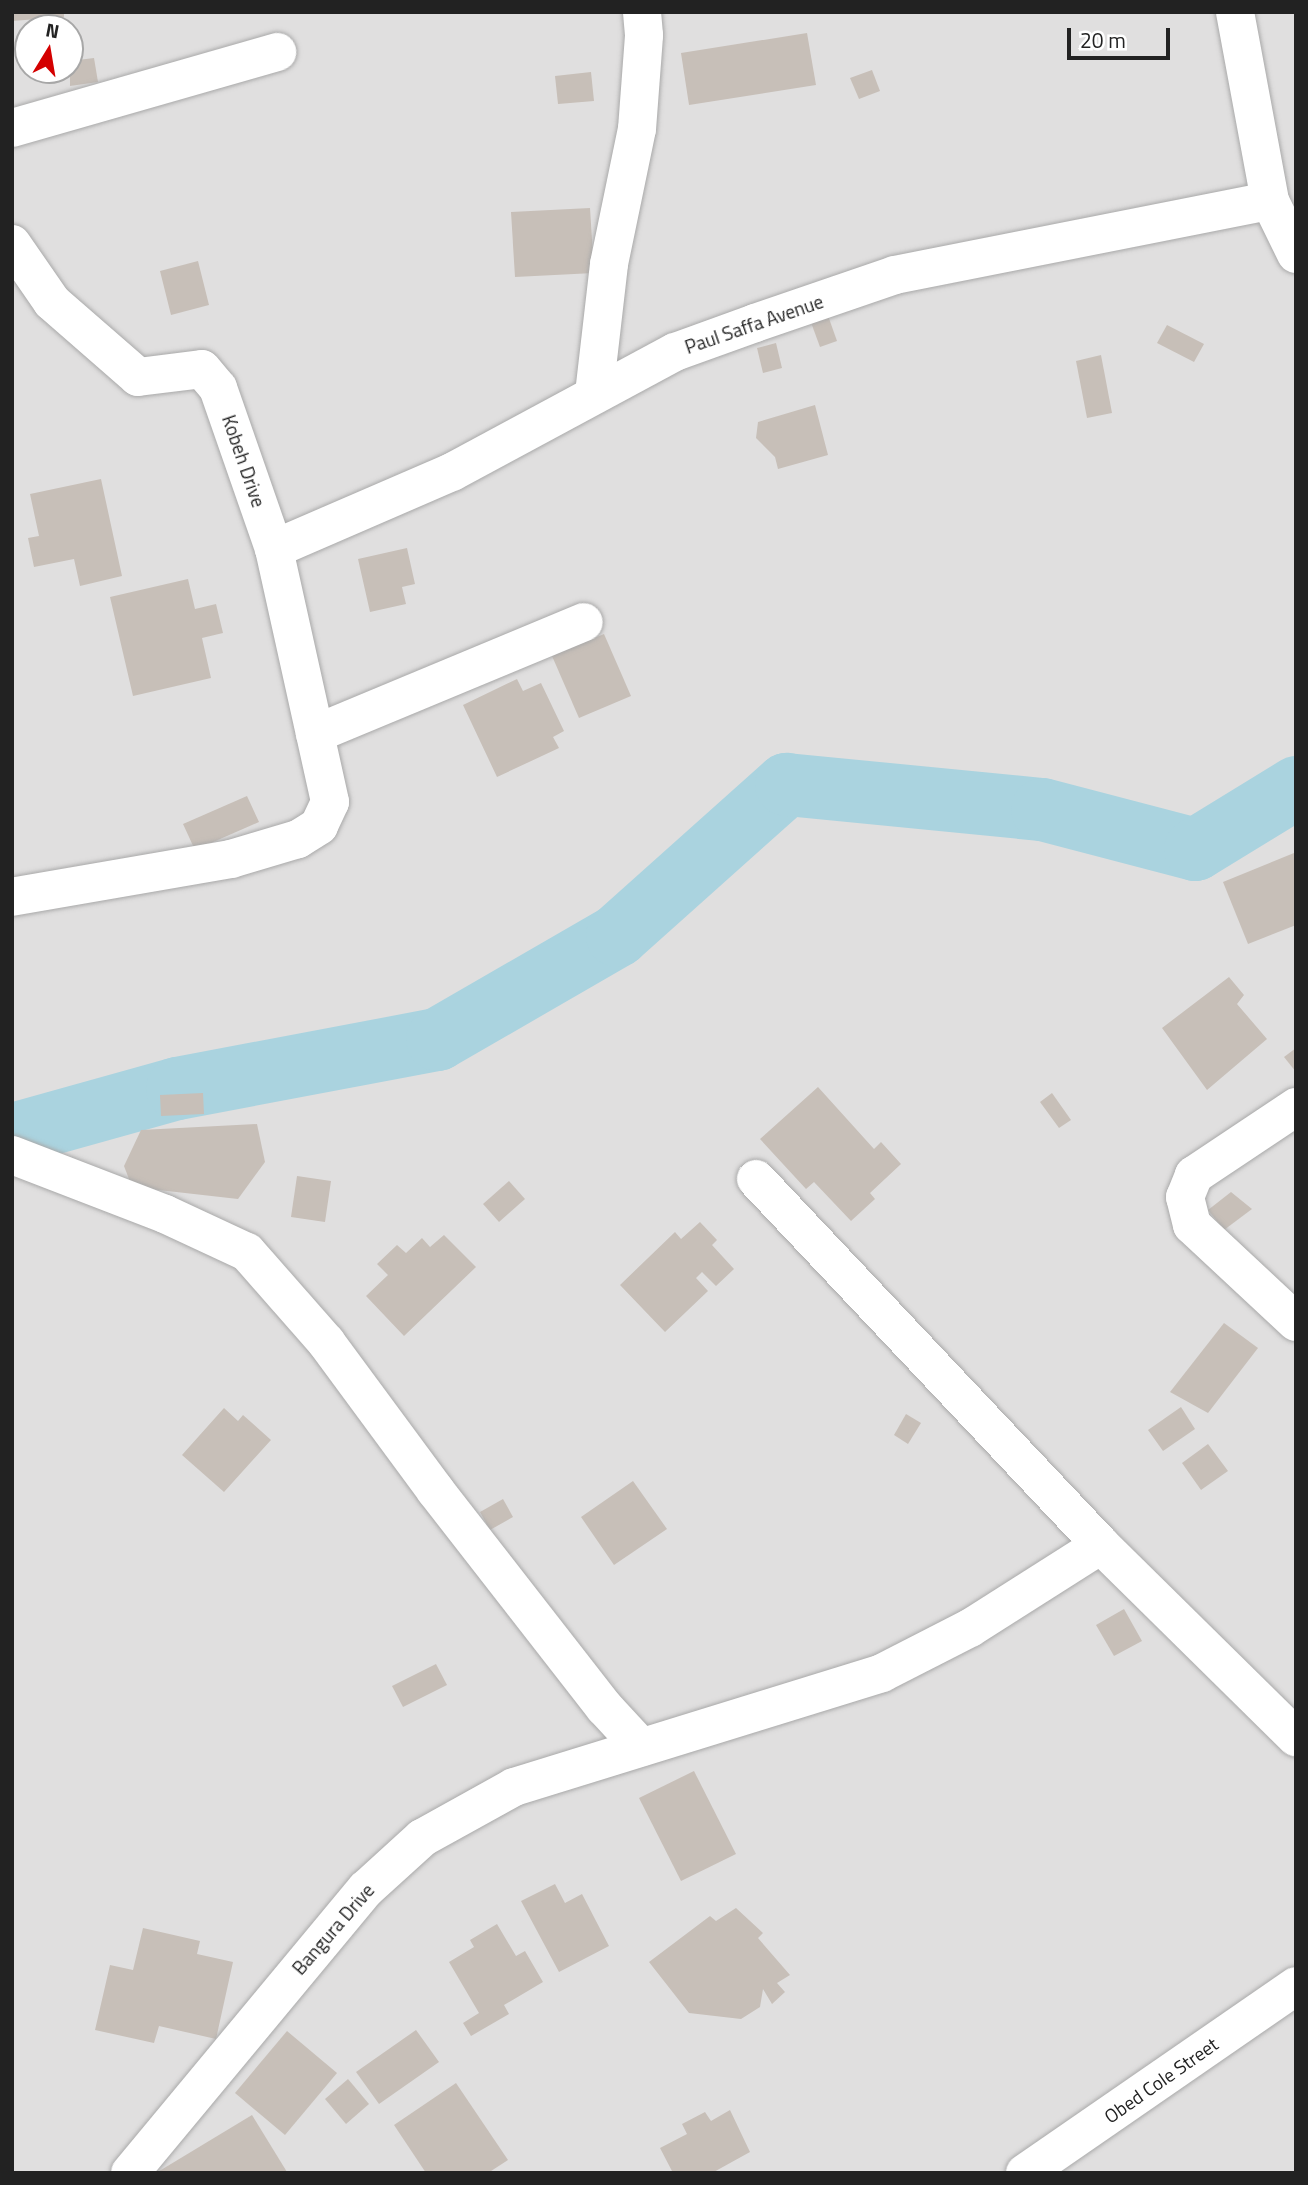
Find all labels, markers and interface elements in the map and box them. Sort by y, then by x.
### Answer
north arrow [14,14,84,84]
text: N [43,14,62,45]
scale bar [1070,14,1173,58]
text: 20 m [1080,24,1126,56]
street label: Paul Saffa Avenue [682,290,826,358]
street label: Kobeh Drive [218,412,270,510]
street label: Bangura Drive [287,1879,379,1979]
street label: Obed Cole Street [1100,2032,1222,2128]

